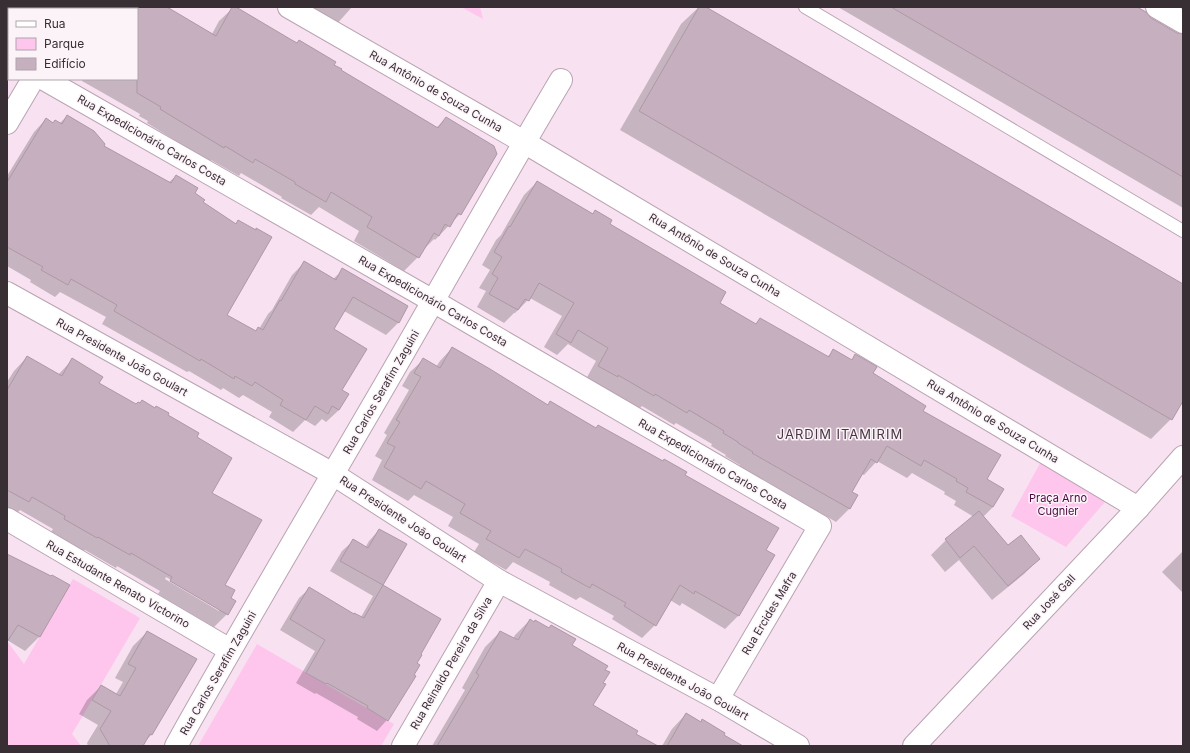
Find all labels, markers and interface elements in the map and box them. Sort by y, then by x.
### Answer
legend [8,8,138,80]
text: Rua [44,16,66,31]
text: Parque [44,36,84,51]
street label: Rua Antônio de Souza Cunha [367,47,505,135]
text: Edifício [44,56,86,71]
street label: Rua Expedicionário Carlos Costa [75,91,229,189]
street label: Rua Antônio de Souza Cunha [647,210,783,300]
street label: Rua Expedicionário Carlos Costa [356,252,510,350]
street label: Rua Presidente João Goulart [54,315,191,399]
street label: Rua Carlos Serafim Zaguini [340,327,422,457]
street label: Rua Antônio de Souza Cunha [925,376,1061,466]
street label: Rua Expedicionário Carlos Costa [636,415,790,513]
district label: JARDIM ITAMIRIM [777,426,903,442]
street label: Rua Presidente João Goulart [337,473,469,565]
park label: Praça Arno Cugnier [1029,491,1087,518]
street label: Rua Estudante Renato Victorino [44,537,193,631]
street label: Rua Ercides Mafra [739,569,799,657]
street label: Rua José Gall [1020,571,1078,633]
street label: Rua Reinaldo Pereira da Silva [407,594,495,732]
street label: Rua Carlos Serafim Zaguini [177,608,259,738]
street label: Rua Presidente João Goulart [615,639,752,723]

